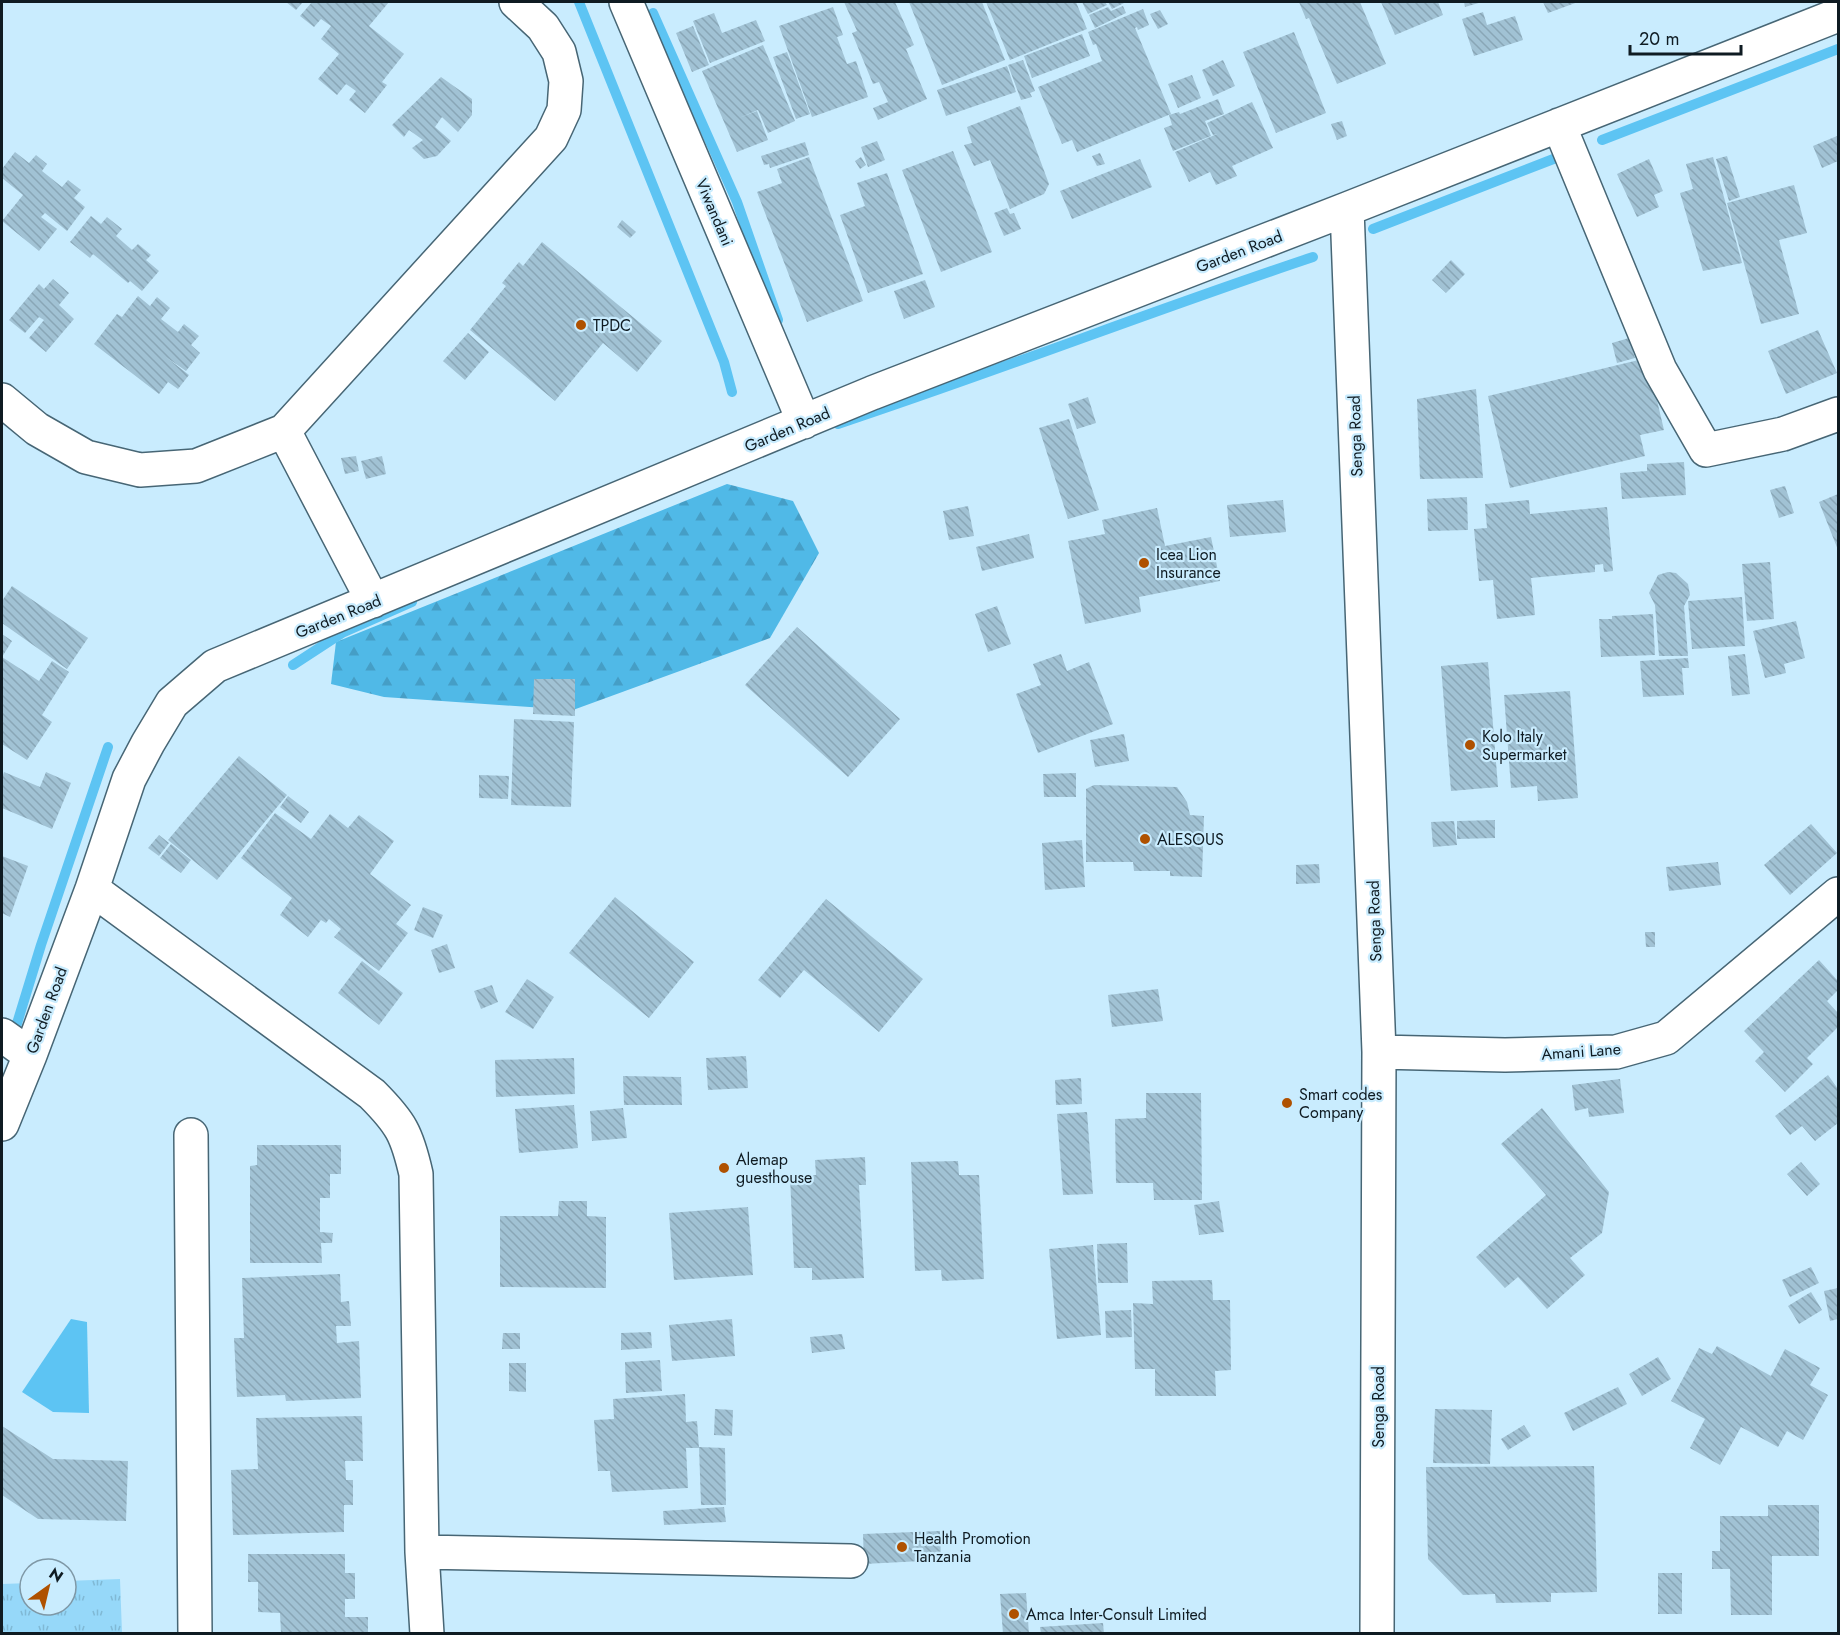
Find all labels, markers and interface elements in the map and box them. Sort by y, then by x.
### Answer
scale bar [1630,18,1741,56]
text: 20 m [1639,26,1679,52]
street label: Viwandani [690,175,739,249]
street label: Garden Road [1193,224,1286,278]
place label: TPDC [593,314,631,337]
marker: TPDC [574,318,588,332]
street label: Senga Road [1343,395,1368,477]
street label: Garden Road [741,401,833,458]
place label: Icea Lion Insurance [1156,543,1221,584]
marker: Icea Lion Insurance [1137,556,1151,570]
street label: Garden Road [292,589,385,644]
place label: Kolo Italy Supermarket [1482,725,1567,766]
marker: Kolo Italy Supermarket [1463,738,1477,752]
place label: ALESOUS [1157,828,1224,851]
marker: ALESOUS [1138,832,1152,846]
street label: Senga Road [1362,880,1387,962]
street label: Garden Road [20,964,73,1057]
street label: Amani Lane [1541,1037,1622,1066]
place label: Smart codes Company [1299,1083,1382,1124]
marker: Smart codes Company [1280,1096,1294,1110]
place label: Alemap guesthouse [736,1148,812,1189]
marker: Alemap guesthouse [717,1161,731,1175]
street label: Senga Road [1367,1366,1390,1448]
place label: Health Promotion Tanzania [914,1527,1031,1568]
marker: Health Promotion Tanzania [895,1540,909,1554]
north arrow [18,1557,78,1617]
text: N [44,1562,68,1588]
place label: Amca Inter-Consult Limited [1026,1603,1207,1626]
marker: Amca Inter-Consult Limited [1007,1607,1021,1621]

